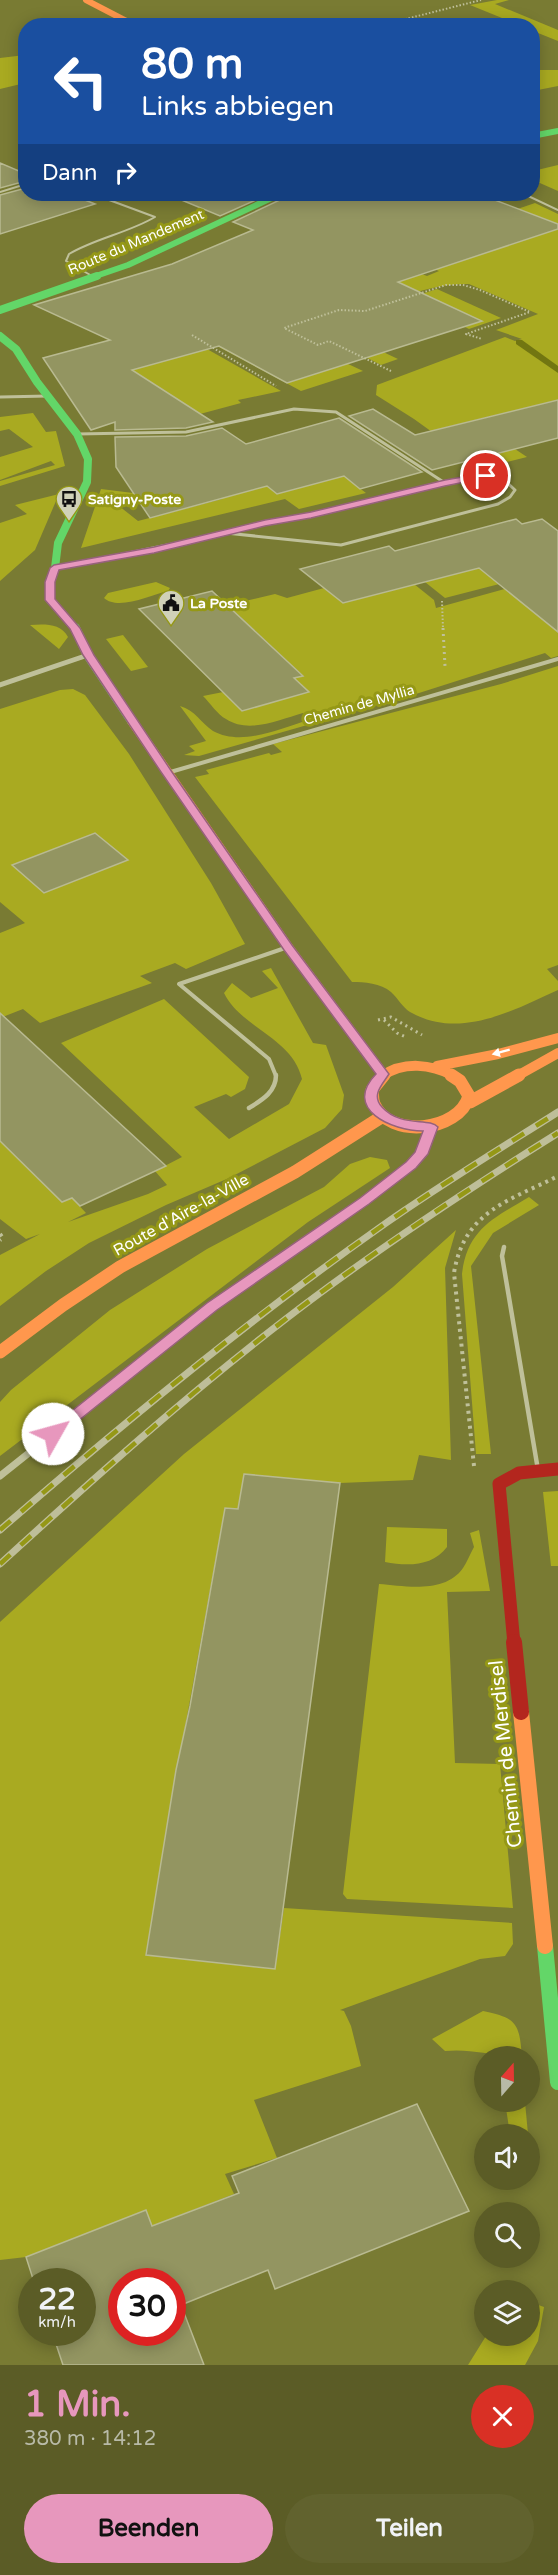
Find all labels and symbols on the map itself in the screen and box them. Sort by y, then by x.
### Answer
street label: Route du Mandement [65,205,207,278]
pin [460,450,511,501]
bus stop icon: Satigny-Poste [54,484,84,522]
place label: Satigny-Poste [88,491,181,508]
public building icon: La Poste [156,588,186,626]
place label: La Poste [190,595,247,612]
street label: Chemin de Myllia [302,681,416,729]
one-way arrow [492,1048,511,1058]
street label: Route d'Aire-la-Ville [110,1169,252,1261]
position arrow [21,1402,85,1466]
street label: Chemin de Merdisel [484,1659,528,1849]
north arrow [474,2046,540,2112]
speed limit sign: 30 [108,2268,186,2346]

